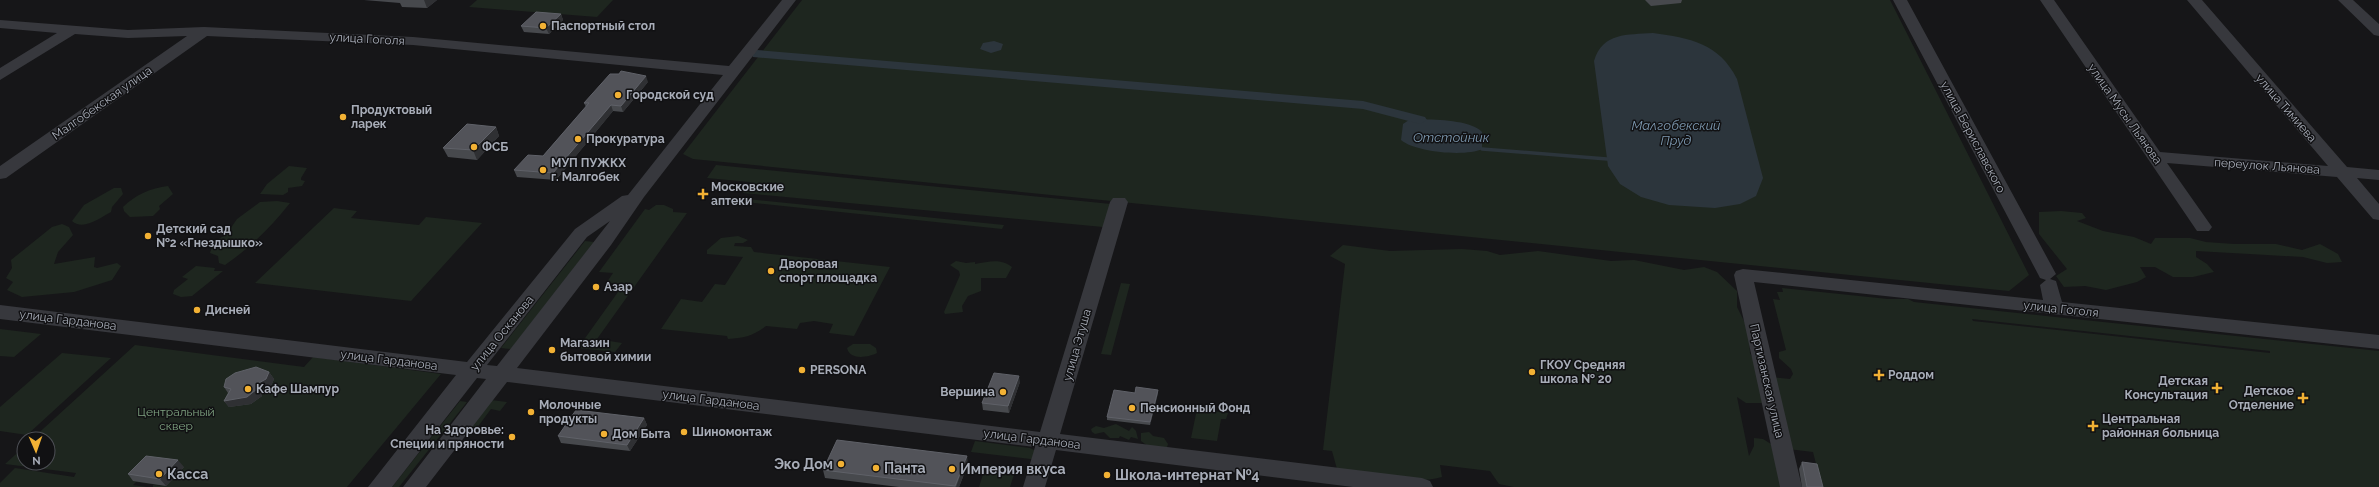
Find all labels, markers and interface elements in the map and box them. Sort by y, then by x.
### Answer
place label: Паспортный стол [551,19,655,33]
marker: Паспортный стол [538,21,548,31]
street label: улица Гоголя [329,30,405,48]
street label: улица Мусы Льянова [2085,61,2165,167]
street label: Малгобекская улица [50,63,154,143]
street label: улица Тимиева [2253,71,2319,145]
street label: улица Бериславского [1938,79,2008,195]
place label: Городской суд [626,88,714,102]
marker: Городской суд [613,90,623,100]
place label: Продуктовый ларек [351,103,432,131]
marker: Продуктовый ларек [338,112,348,122]
water label: Малгобекский Пруд [1631,118,1721,148]
water label: Отстойник [1413,130,1490,145]
place label: Прокуратура [586,132,665,146]
marker: Прокуратура [573,134,583,144]
place label: ФСБ [482,140,508,154]
marker: ФСБ [469,142,479,152]
street label: переулок Льянова [2214,155,2320,177]
place label: МУП ПУЖКХ г. Малгобек [551,156,626,184]
marker: МУП ПУЖКХ г. Малгобек [538,165,548,175]
place label: Московские аптеки [711,180,784,208]
marker: Московские аптеки [698,189,708,199]
place label: Детский сад №2 «Гнездышко» [156,222,263,250]
marker: Детский сад №2 «Гнездышко» [143,231,153,241]
place label: Дворовая спорт площадка [779,257,877,285]
marker: Дворовая спорт площадка [766,266,776,276]
place label: Азар [604,280,633,294]
marker: Азар [591,282,601,292]
street label: улица Осканова [467,293,537,373]
street label: улица Гоголя [2023,298,2099,320]
place label: Дисней [205,303,250,317]
marker: Дисней [192,305,202,315]
street label: улица Гарданова [19,307,117,333]
street label: улица Этуша [1060,308,1094,382]
street label: Партизанская улица [1747,323,1787,439]
place label: Магазин бытовой химии [560,336,651,364]
marker: Магазин бытовой химии [547,345,557,355]
street label: улица Гарданова [340,347,438,373]
place label: ГКОУ Средняя школа № 20 [1540,358,1625,386]
place label: PERSONA [810,363,867,377]
marker: PERSONA [797,365,807,375]
marker: ГКОУ Средняя школа № 20 [1527,367,1537,377]
place label: Роддом [1888,368,1934,382]
marker: Роддом [1873,369,1885,381]
place label: Детская Консультация [2125,374,2208,402]
place label: Кафе Шампур [256,382,339,396]
marker: Детская Консультация [2211,382,2223,394]
marker: Кафе Шампур [243,384,253,394]
place label: Детское Отделение [2229,384,2294,412]
place label: Вершина [940,385,995,399]
street label: улица Гарданова [662,387,760,413]
marker: Вершина [998,387,1008,397]
marker: Детское Отделение [2297,392,2309,404]
place label: Молочные продукты [539,398,601,426]
place label: Пенсионный Фонд [1140,401,1251,415]
marker: Пенсионный Фонд [1127,403,1137,413]
park label: Центральный сквер [137,405,215,433]
marker: Молочные продукты [526,407,536,417]
place label: Центральная районная больница [2102,412,2219,440]
marker: Центральная районная больница [2087,420,2099,432]
place label: На Здоровье: Специи и пряности [390,423,504,451]
place label: Шиномонтаж [692,425,773,439]
street label: улица Гарданова [983,426,1081,452]
place label: Дом Быта [612,427,670,441]
marker: Шиномонтаж [679,427,689,437]
marker: Дом Быта [599,429,609,439]
north arrow [16,431,56,471]
marker: На Здоровье: Специи и пряности [507,432,517,442]
text: N [32,454,41,467]
place label: Эко Дом [774,456,833,472]
marker: Эко Дом [836,459,846,469]
place label: Панта [884,460,926,476]
place label: Империя вкуса [960,461,1066,477]
marker: Панта [871,463,881,473]
marker: Империя вкуса [947,464,957,474]
place label: Касса [167,466,208,482]
place label: Школа-интернат №4 [1115,467,1259,483]
marker: Касса [154,469,164,479]
marker: Школа-интернат №4 [1102,470,1112,480]

